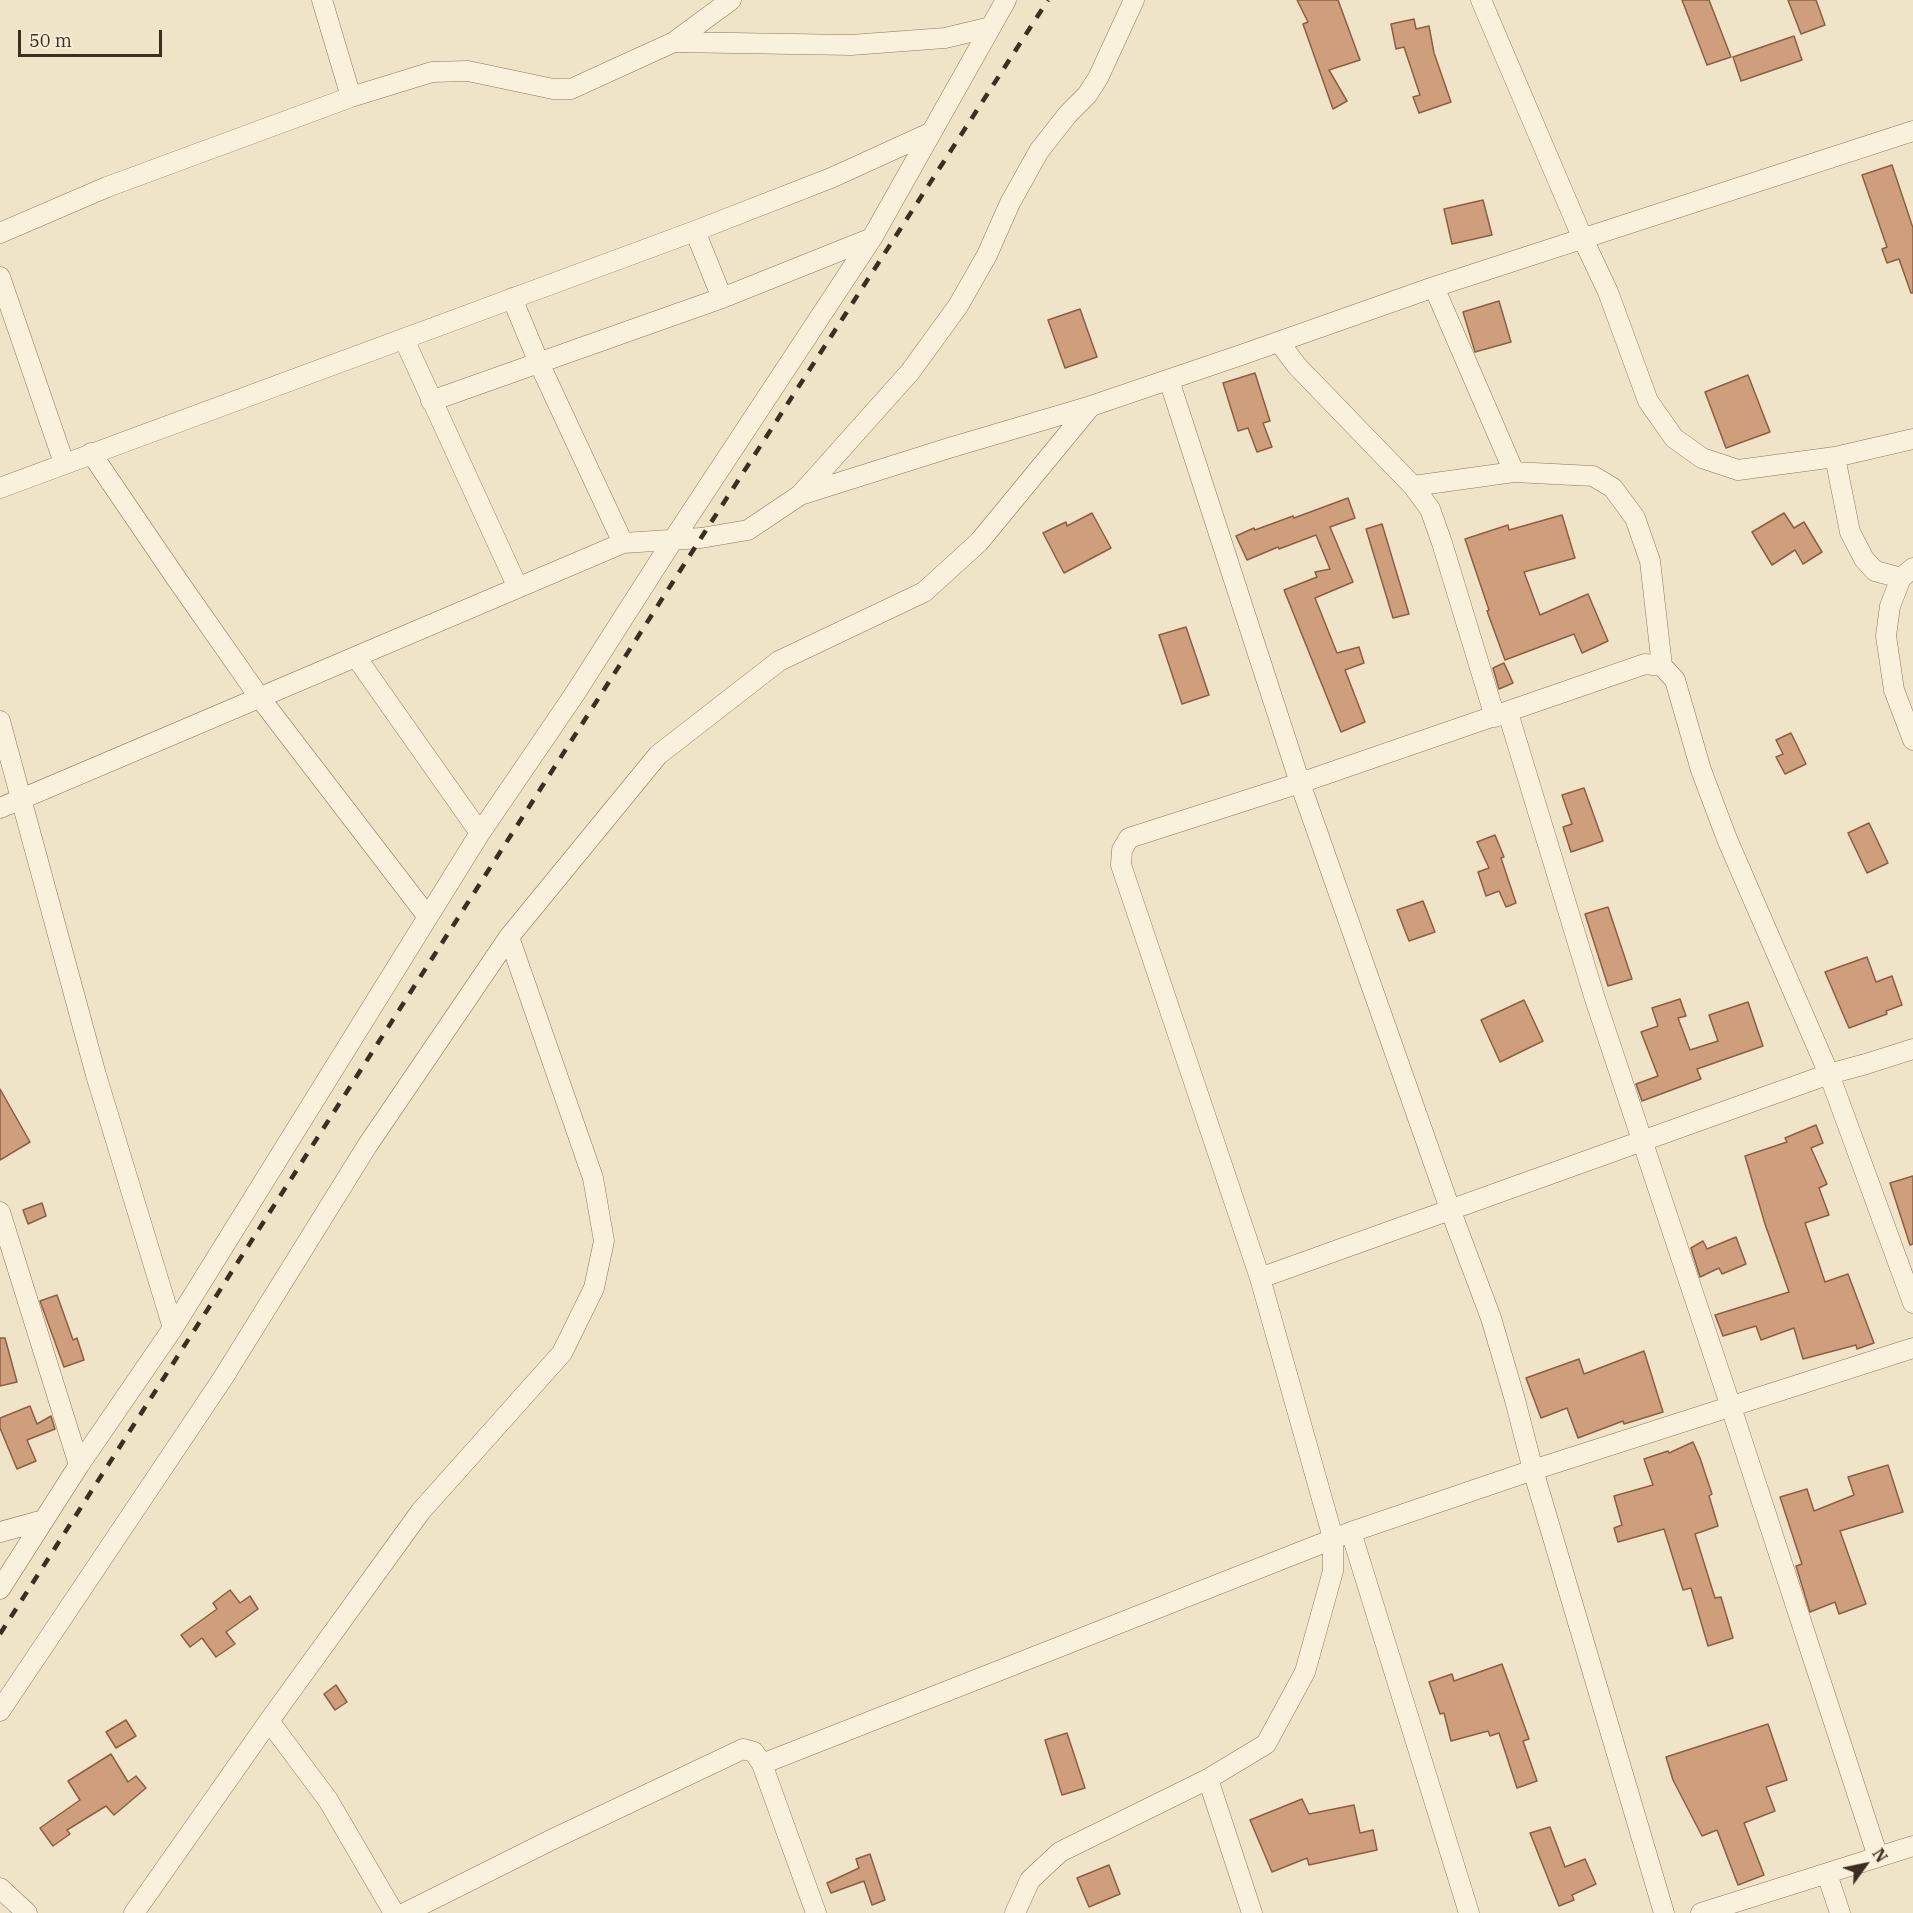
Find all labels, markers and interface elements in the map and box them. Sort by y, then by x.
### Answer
scale bar [21,18,165,56]
text: 50 m [29,29,72,52]
north arrow [1835,1835,1895,1895]
text: N [1868,1844,1892,1866]

